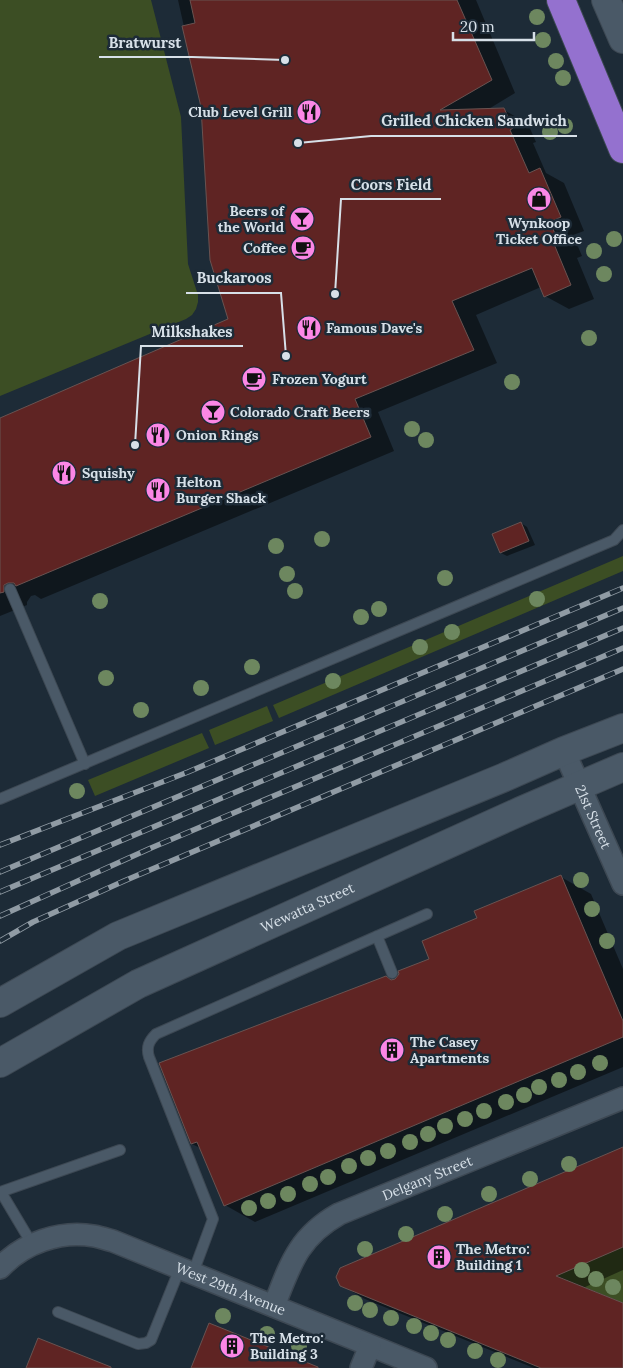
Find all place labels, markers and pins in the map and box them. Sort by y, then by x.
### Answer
callout: Bratwurst [99,27,192,57]
restaurant icon: Club Level Grill [296,99,322,125]
place label: Club Level Grill [188,103,293,121]
callout: Grilled Chicken Sandwich [371,106,577,136]
callout: Coors Field [341,169,441,199]
shop icon: Wynkoop Ticket Office [526,186,552,212]
place label: Beers of the World [218,202,285,236]
bar icon: Beers of the World [289,206,315,232]
place label: Wynkoop Ticket Office [496,214,582,248]
cafe icon: Coffee [290,235,316,261]
place label: Coffee [243,239,286,257]
callout: Buckaroos [186,263,281,293]
restaurant icon: Famous Dave's [296,315,322,341]
callout: Milkshakes [141,316,243,346]
place label: Famous Dave's [326,319,422,337]
cafe icon: Frozen Yogurt [241,366,267,392]
place label: Frozen Yogurt [272,370,367,388]
bar icon: Colorado Craft Beers [200,399,226,425]
place label: Colorado Craft Beers [230,403,370,421]
restaurant icon: Onion Rings [145,422,171,448]
place label: Onion Rings [176,426,259,444]
restaurant icon: Squishy [51,460,77,486]
place label: Squishy [82,464,135,482]
place label: Helton Burger Shack [176,473,267,507]
restaurant icon: Helton Burger Shack [145,477,171,503]
place label: The Casey Apartments [410,1033,489,1067]
building icon: The Casey Apartments [379,1037,405,1063]
place label: The Metro: Building 1 [456,1240,530,1274]
building icon: The Metro: Building 1 [426,1244,452,1270]
place label: The Metro: Building 3 [250,1329,324,1363]
building icon: The Metro: Building 3 [219,1333,245,1359]

